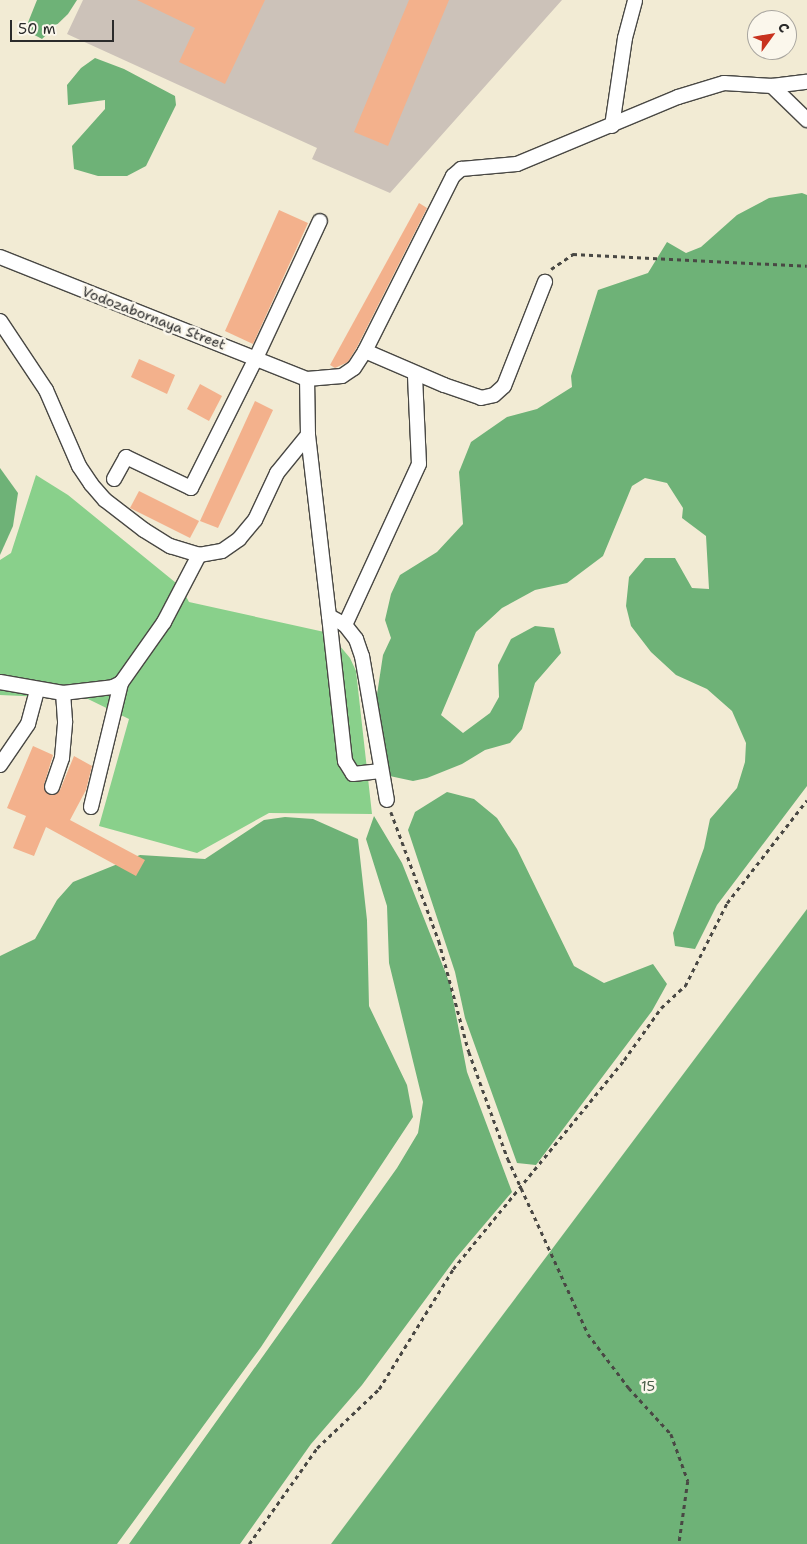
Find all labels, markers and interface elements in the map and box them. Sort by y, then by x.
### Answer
scale bar [12,10,116,42]
north arrow [747,10,797,60]
text: 50 m [18,19,56,39]
text: С [774,19,794,36]
street label: Vodozabornaya Street [80,283,228,353]
park label: 15 [641,1378,655,1394]

